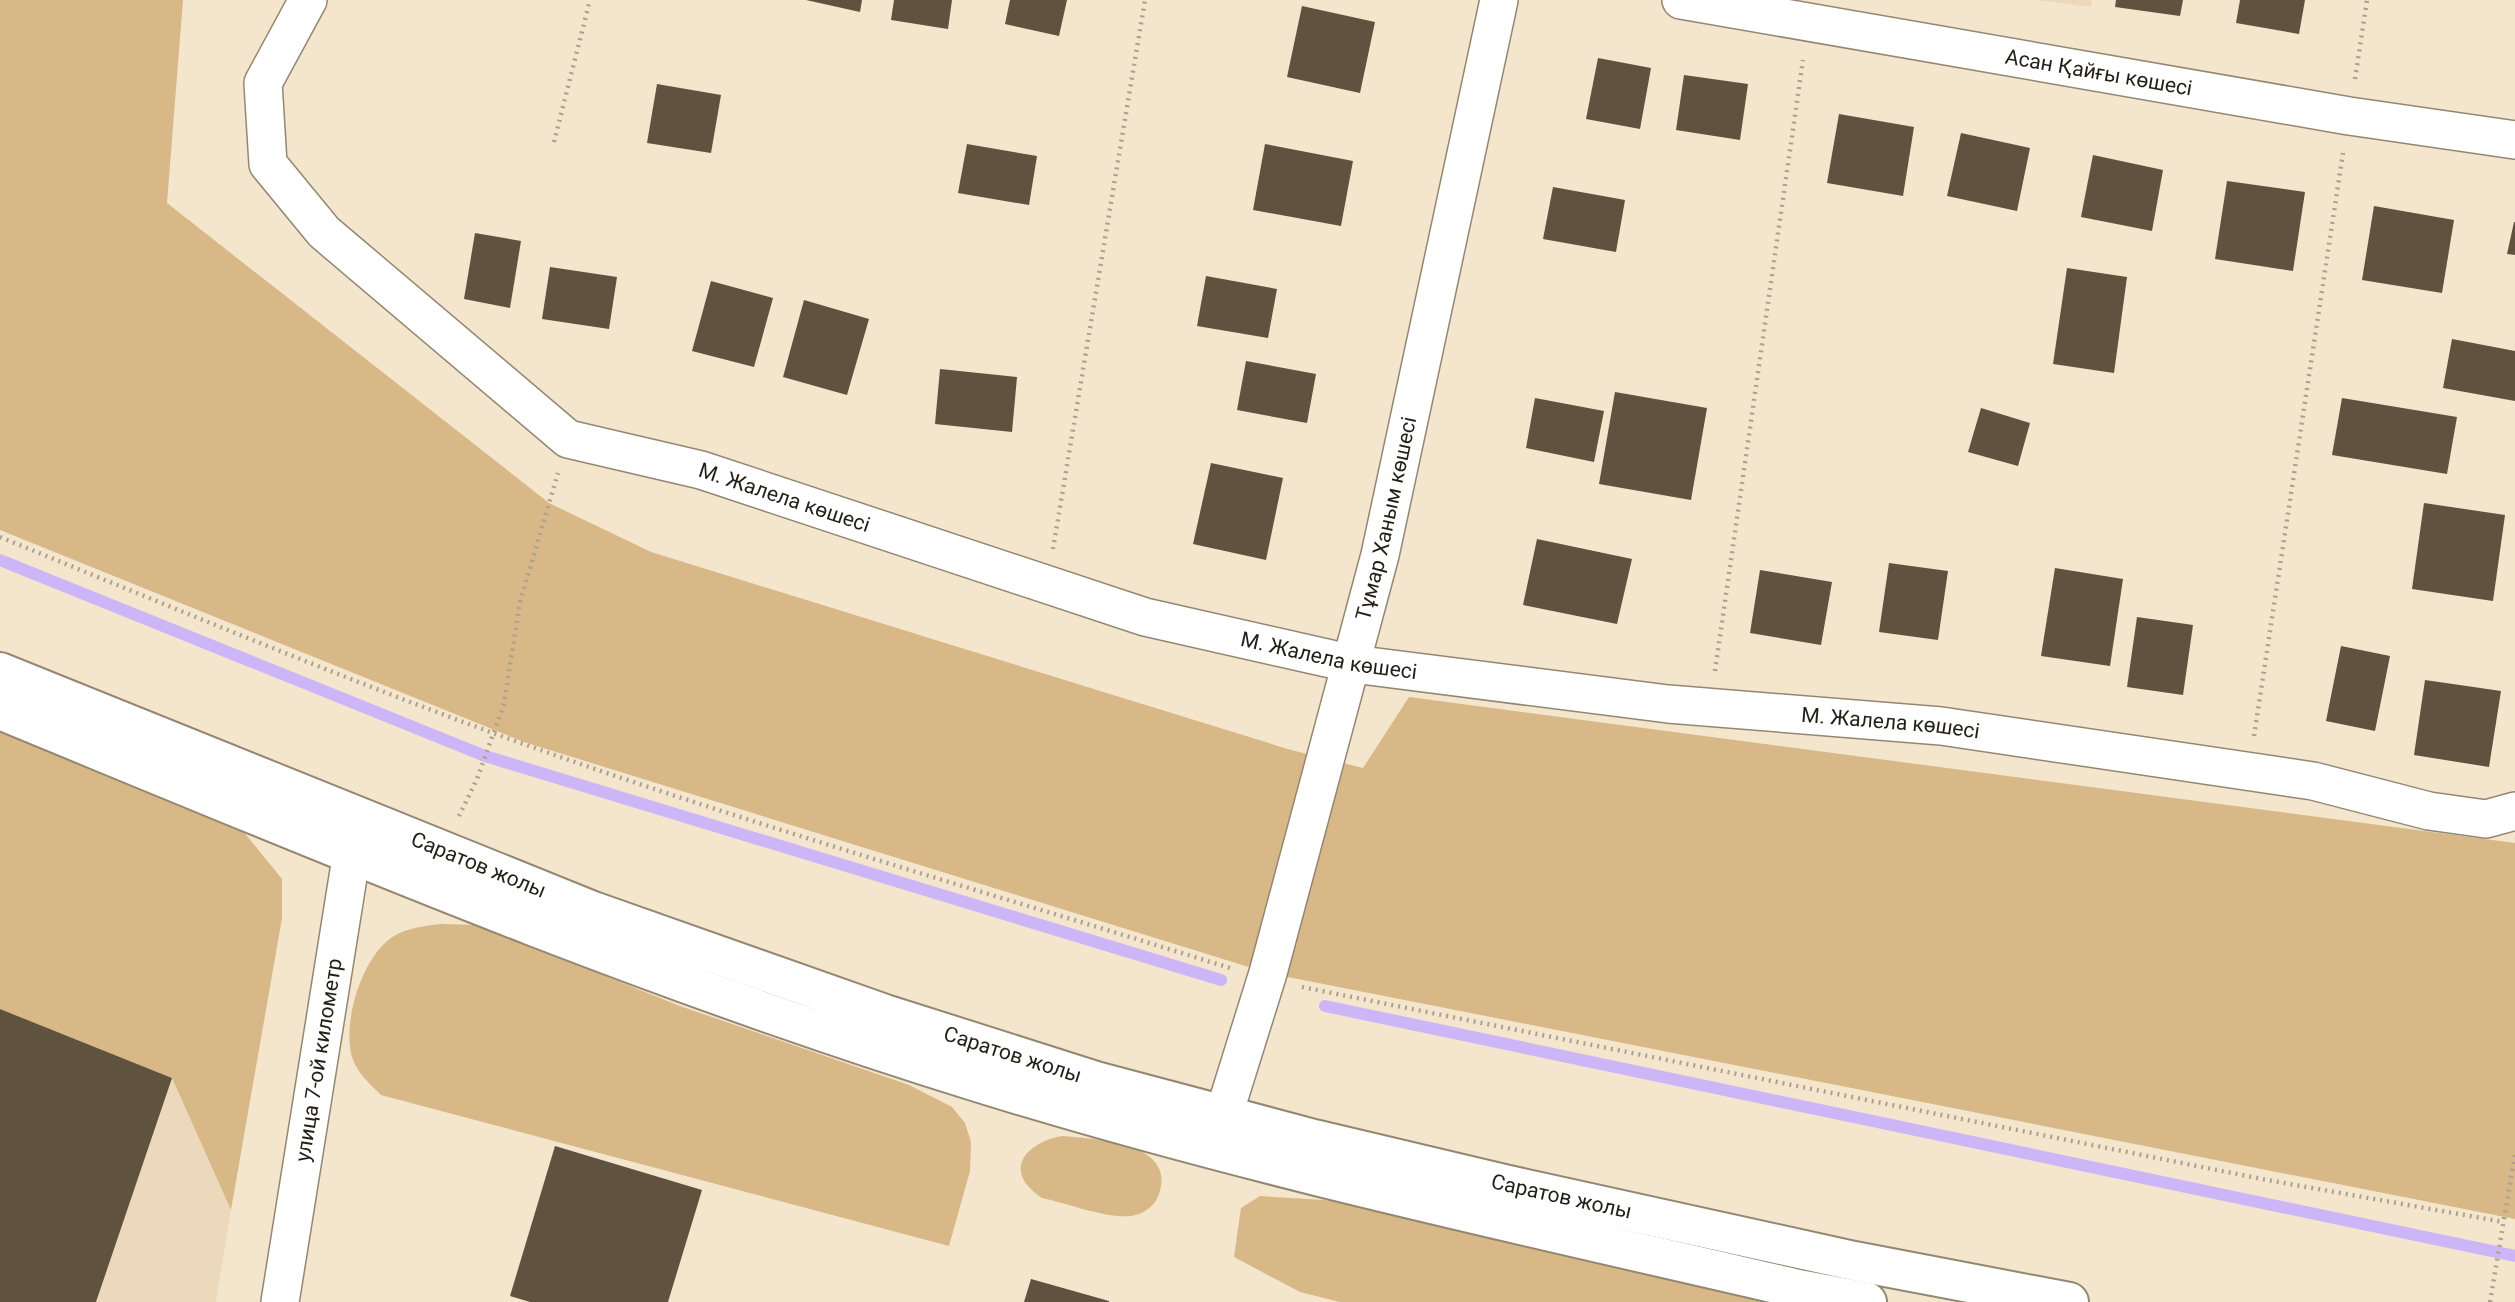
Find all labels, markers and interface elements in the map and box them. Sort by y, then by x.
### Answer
street label: Асан Қайғы көшесі [2003,45,2194,101]
street label: Тұмар Ханым көшесі [1351,414,1421,623]
street label: М. Жалела көшесі [696,458,873,537]
street label: М. Жалела көшесі [1238,627,1418,684]
street label: М. Жалела көшесі [1800,703,1981,744]
street label: Саратов жолы [408,827,549,903]
street label: улица 7-ой километр [291,956,347,1164]
street label: Саратов жолы [941,1021,1085,1088]
street label: Саратов жолы [1489,1169,1634,1224]

